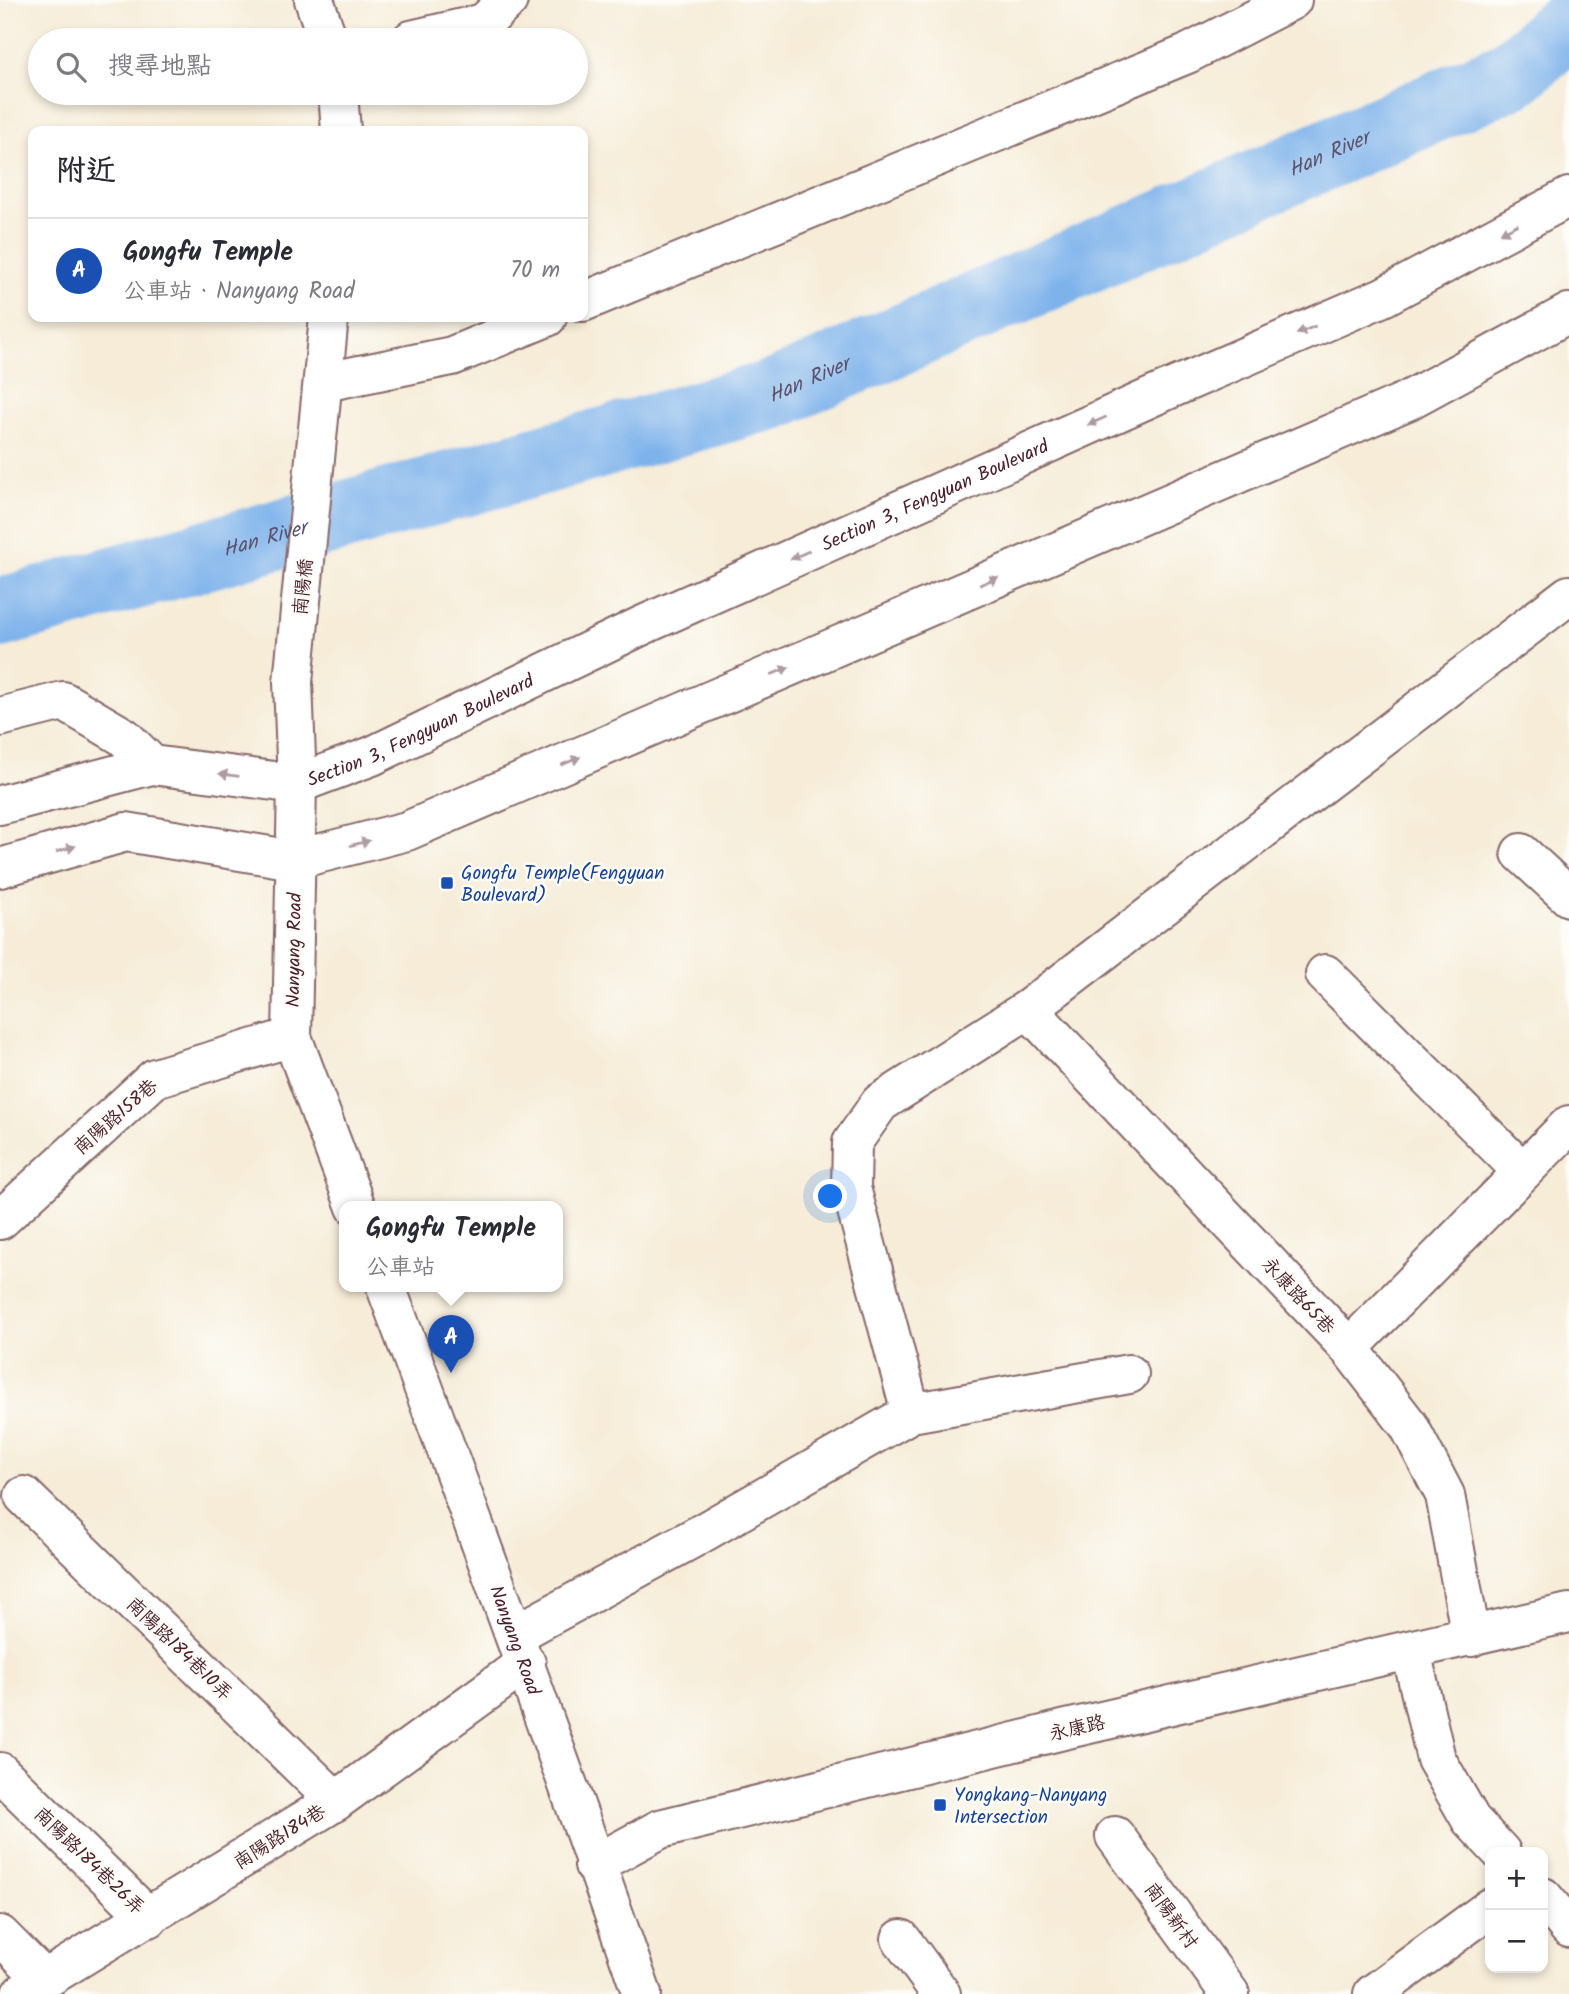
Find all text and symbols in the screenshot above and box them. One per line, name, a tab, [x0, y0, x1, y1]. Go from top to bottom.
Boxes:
search box	[28, 28, 588, 105]
text: 搜尋地點	[108, 46, 212, 88]
icon: search	[52, 48, 90, 86]
water label: Han River	[1283, 121, 1379, 187]
text: 附近	[56, 148, 116, 196]
one-way arrow	[1499, 223, 1519, 235]
text: Gongfu Temple	[123, 232, 293, 274]
text: A	[72, 253, 86, 289]
text: 70 m	[510, 253, 560, 289]
text: 公車站 · Nanyang Road	[123, 274, 355, 310]
one-way arrow	[1295, 325, 1316, 336]
water label: Han River	[763, 347, 859, 413]
one-way arrow	[1087, 415, 1107, 427]
street label: Section 3, Fengyuan Boulevard	[817, 432, 1054, 560]
water label: Han River	[219, 511, 315, 567]
one-way arrow	[790, 549, 810, 561]
street label: 南陽橋	[286, 557, 322, 617]
one-way arrow	[979, 575, 1000, 586]
one-way arrow	[770, 665, 791, 676]
street label: Section 3, Fengyuan Boulevard	[303, 667, 540, 796]
one-way arrow	[561, 755, 582, 766]
one-way arrow	[218, 770, 240, 781]
one-way arrow	[349, 837, 371, 848]
one-way arrow	[55, 844, 76, 854]
place label: Gongfu Temple(Fengyuan Boulevard)	[461, 859, 664, 911]
marker: Gongfu Temple(Fengyuan Boulevard)	[439, 875, 455, 891]
street label: Nanyang Road	[279, 892, 311, 1008]
street label: 南陽路158巷	[67, 1072, 165, 1163]
your location	[813, 1179, 847, 1213]
popup	[339, 1201, 563, 1292]
text: Gongfu Temple	[366, 1208, 536, 1250]
text: 公車站	[366, 1250, 435, 1286]
street label: 永康路65巷	[1254, 1251, 1342, 1342]
pin: A	[428, 1315, 474, 1373]
street label: Nanyang Road	[480, 1582, 548, 1700]
street label: 南陽路184巷10弄	[118, 1591, 239, 1708]
street label: 永康路	[1046, 1708, 1109, 1750]
place label: Yongkang-Nanyang Intersection	[954, 1781, 1107, 1833]
street label: 南陽路184巷	[228, 1797, 332, 1878]
marker: Yongkang-Nanyang Intersection	[932, 1797, 948, 1813]
street label: 南陽路184巷26弄	[26, 1800, 151, 1922]
map controls	[1485, 1847, 1548, 1973]
button: +	[1485, 1847, 1548, 1910]
street label: 南陽新村	[1136, 1877, 1205, 1956]
button: −	[1485, 1910, 1548, 1973]

